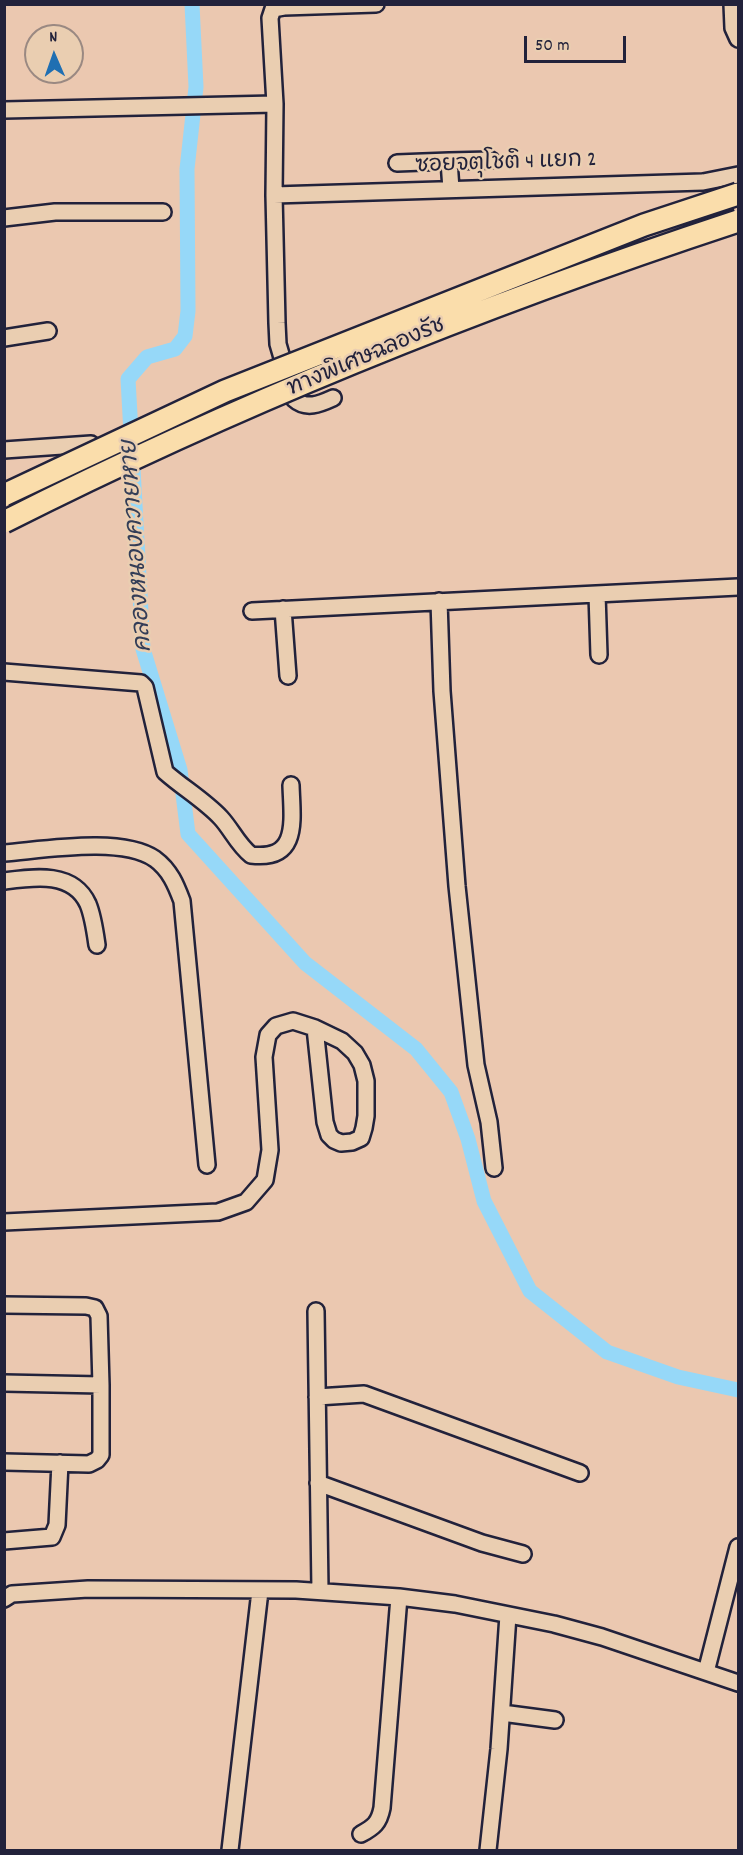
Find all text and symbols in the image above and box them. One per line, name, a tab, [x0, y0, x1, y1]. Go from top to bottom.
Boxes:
north arrow	[24, 24, 84, 84]
scale bar	[527, 24, 629, 62]
text: N	[49, 26, 58, 49]
text: 50 m	[535, 34, 570, 59]
street label: ซอยจตุโชติ 4 แยก 2	[415, 149, 597, 181]
street label: ทางพิเศษฉลองรัช	[284, 314, 450, 404]
water label: คลองหนองควายหาย	[117, 439, 161, 653]

